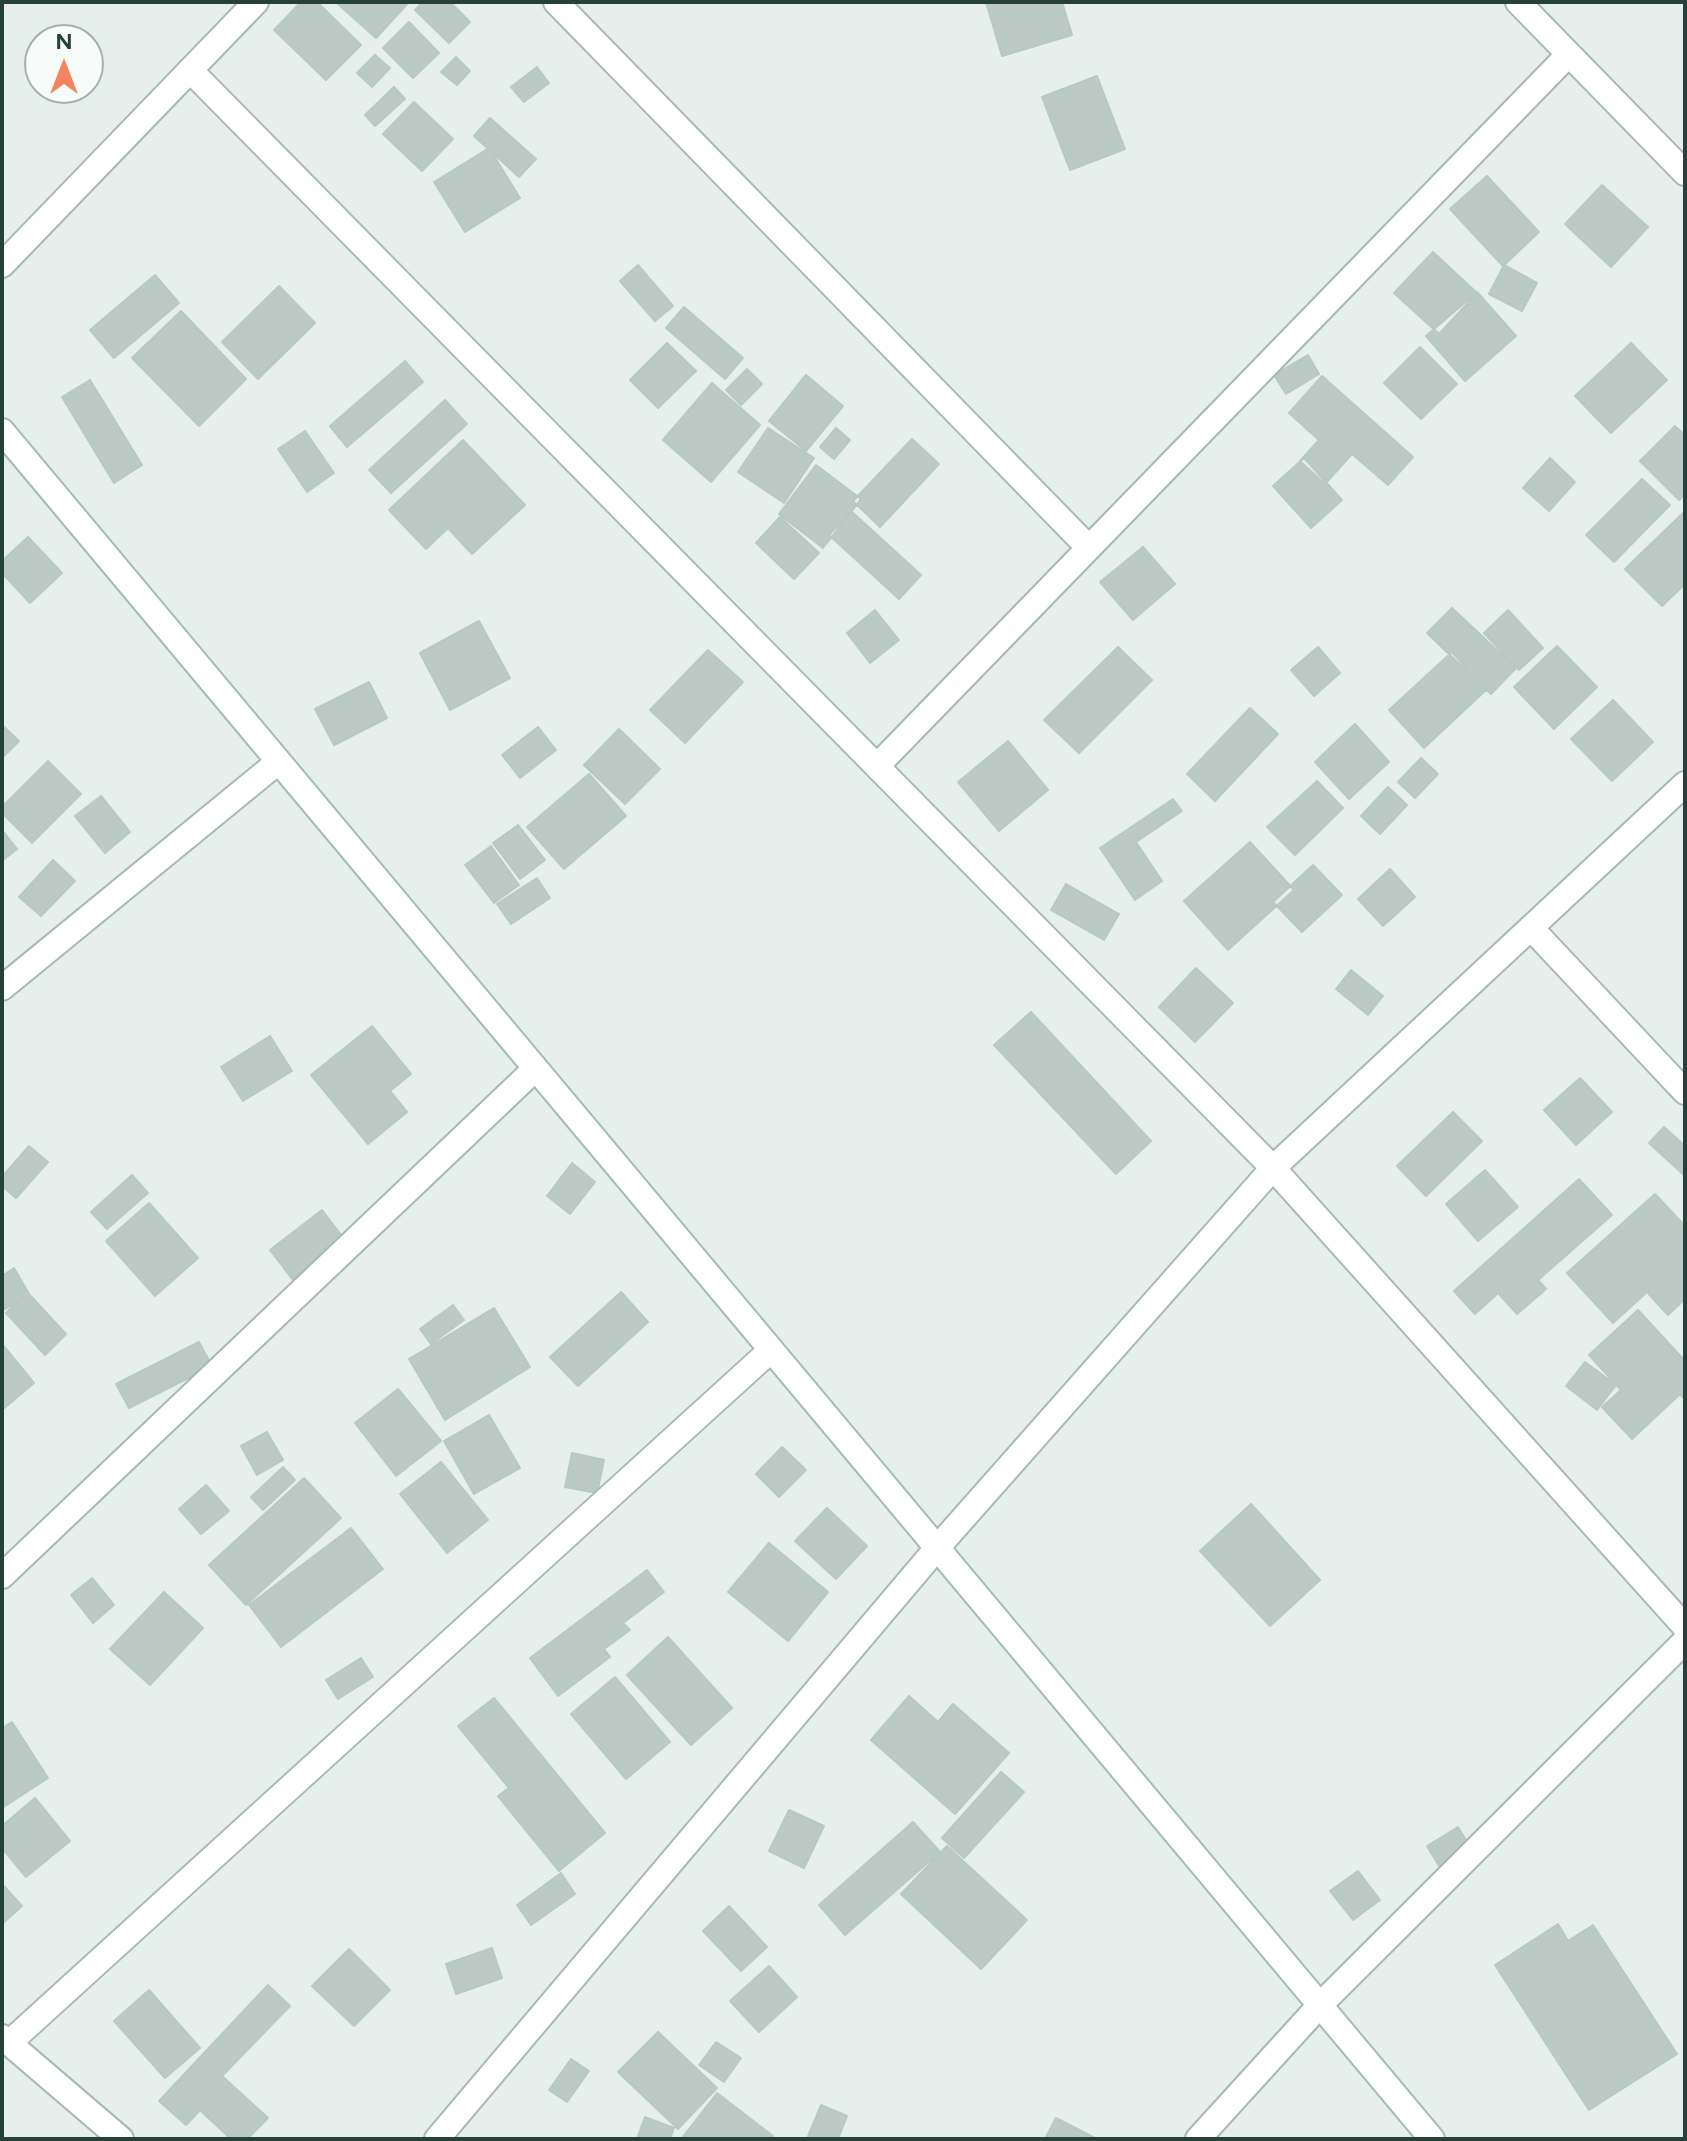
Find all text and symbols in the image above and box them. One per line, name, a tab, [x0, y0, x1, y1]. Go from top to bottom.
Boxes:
north arrow	[24, 24, 104, 104]
text: N	[55, 28, 73, 55]

